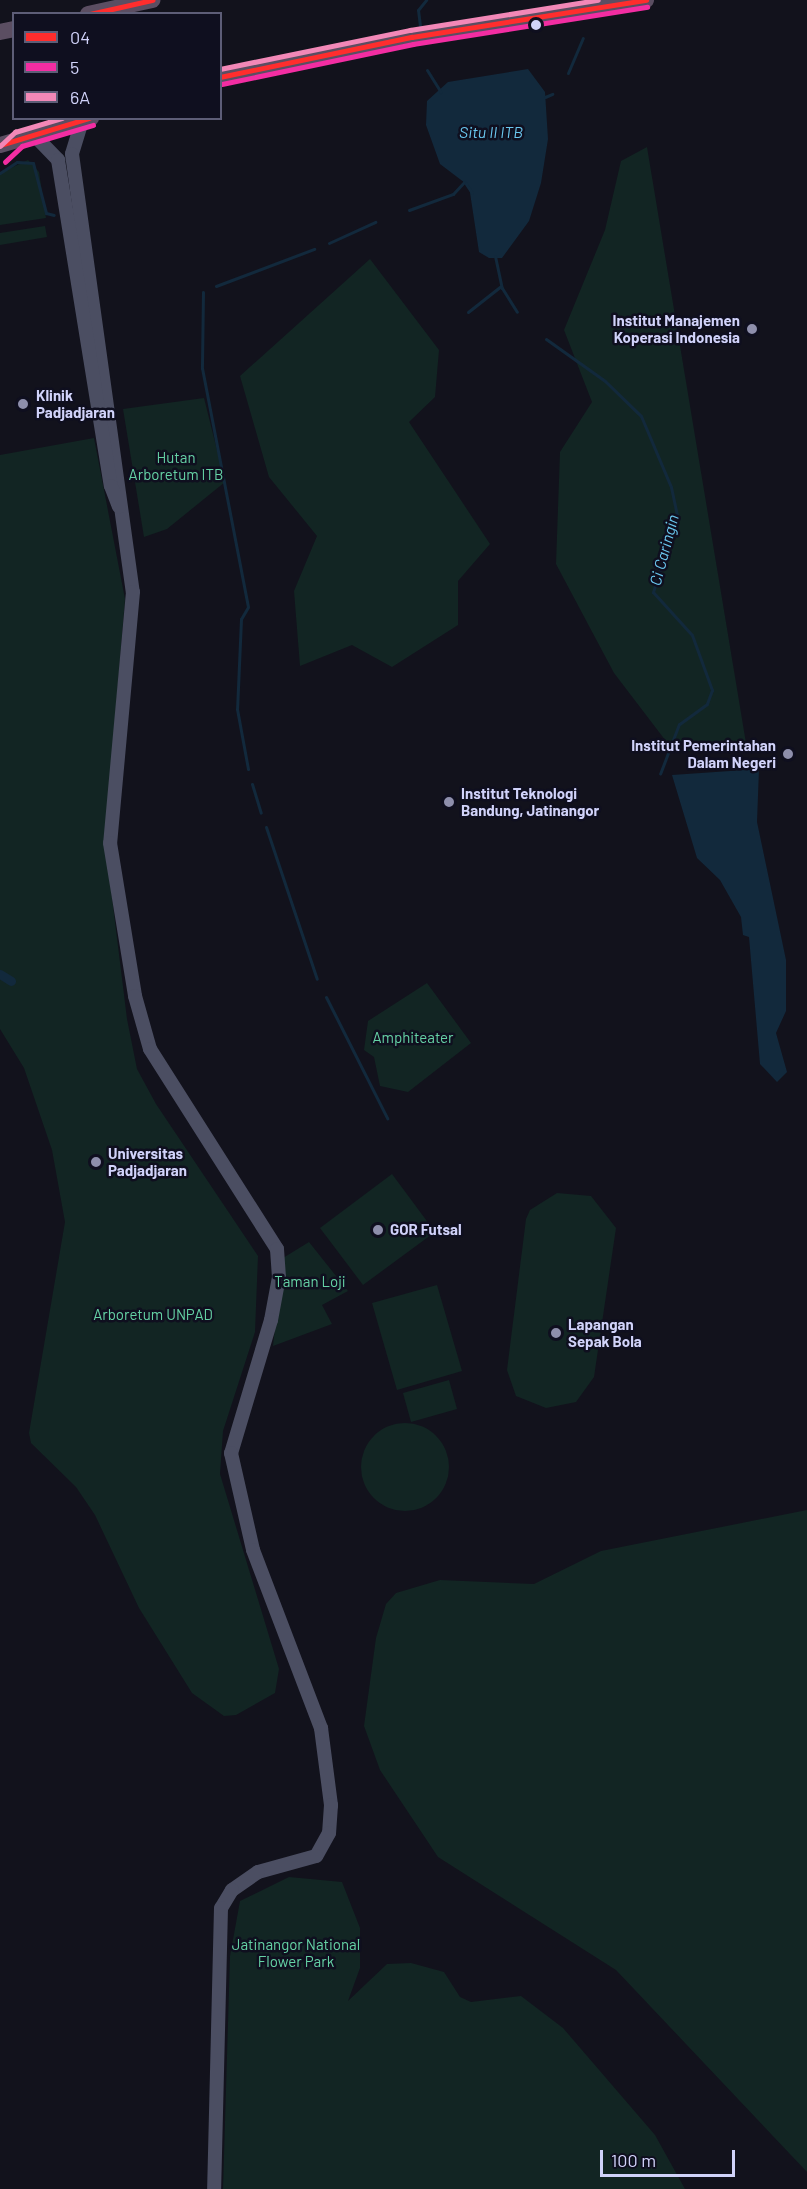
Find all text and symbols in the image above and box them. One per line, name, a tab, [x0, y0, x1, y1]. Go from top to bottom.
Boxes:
legend	[12, 12, 222, 120]
unlabelled marker	[530, 19, 542, 31]
text: 04	[70, 26, 90, 48]
text: 5	[70, 56, 79, 78]
text: 6A	[70, 86, 90, 108]
water label: Situ II ITB	[459, 122, 523, 142]
place label: Institut Manajemen Koperasi Indonesia	[613, 311, 740, 346]
marker: Institut Manajemen Koperasi Indonesia	[745, 322, 759, 336]
place label: Klinik Padjadjaran	[36, 386, 115, 421]
marker: Klinik Padjadjaran	[14, 395, 32, 413]
park label: Hutan Arboretum ITB	[129, 448, 223, 483]
water label: Ci Caringin	[645, 512, 683, 588]
place label: Institut Pemerintahan Dalam Negeri	[631, 736, 776, 771]
marker: Institut Pemerintahan Dalam Negeri	[781, 747, 795, 761]
place label: Institut Teknologi Bandung, Jatinangor	[461, 784, 599, 819]
marker: Institut Teknologi Bandung, Jatinangor	[442, 795, 456, 809]
park label: Amphiteater	[372, 1029, 454, 1047]
place label: Universitas Padjadjaran	[108, 1144, 187, 1179]
marker: Universitas Padjadjaran	[89, 1155, 103, 1169]
place label: GOR Futsal	[390, 1221, 462, 1239]
marker: GOR Futsal	[371, 1223, 385, 1237]
park label: Taman Loji	[274, 1273, 346, 1291]
park label: Arboretum UNPAD	[93, 1306, 213, 1324]
place label: Lapangan Sepak Bola	[568, 1315, 642, 1350]
marker: Lapangan Sepak Bola	[549, 1326, 563, 1340]
park label: Jatinangor National Flower Park	[232, 1935, 360, 1970]
scale bar	[603, 2138, 738, 2176]
text: 100 m	[611, 2149, 656, 2171]

